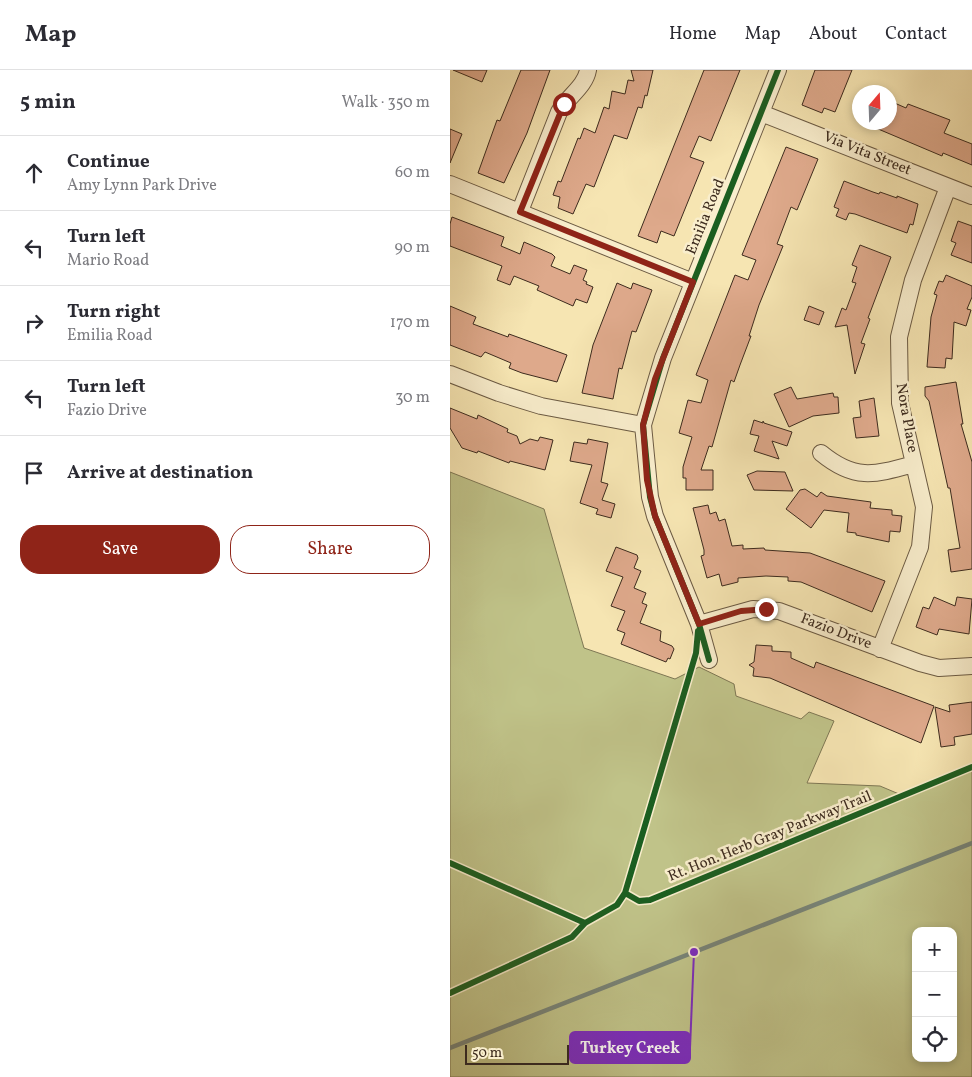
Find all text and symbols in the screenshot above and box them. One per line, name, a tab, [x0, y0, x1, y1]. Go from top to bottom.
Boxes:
text: Map	[25, 18, 76, 52]
text: Home	[669, 22, 717, 47]
text: Map	[745, 22, 781, 47]
text: About	[809, 22, 857, 47]
text: Contact	[885, 22, 947, 47]
north arrow	[852, 85, 897, 130]
text: 5 min	[20, 88, 76, 117]
text: Walk · 350 m	[342, 92, 430, 114]
route start	[553, 93, 576, 116]
street label: Via Vita Street	[820, 127, 914, 181]
text: Continue	[67, 149, 150, 175]
icon: ahead	[20, 159, 48, 187]
text: 60 m	[395, 162, 430, 184]
text: Amy Lynn Park Drive	[67, 175, 217, 197]
street label: Emilia Road	[681, 176, 731, 258]
text: Turn left	[67, 224, 146, 250]
icon: left	[20, 234, 48, 262]
text: 90 m	[394, 237, 430, 259]
text: Mario Road	[67, 250, 149, 272]
text: Turn right	[67, 299, 160, 325]
icon: right	[20, 309, 48, 337]
text: 170 m	[390, 312, 430, 334]
text: Emilia Road	[67, 325, 153, 347]
text: Turn left	[67, 374, 146, 400]
street label: Nora Place	[890, 382, 922, 454]
icon: left	[20, 384, 48, 412]
text: 30 m	[395, 387, 430, 409]
text: Fazio Drive	[67, 400, 147, 422]
icon: arrive	[20, 459, 48, 487]
text: Arrive at destination	[67, 460, 253, 486]
button: Save	[20, 525, 220, 574]
button: Share	[230, 525, 430, 574]
route end	[755, 598, 778, 621]
street label: Fazio Drive	[797, 609, 875, 655]
street label: Rt. Hon. Herb Gray Parkway Trail	[665, 786, 875, 888]
map controls	[912, 927, 957, 1062]
button: +	[912, 927, 957, 972]
button: −	[912, 972, 957, 1017]
button: locate	[912, 1017, 957, 1062]
callout: Turkey Creek	[570, 1032, 690, 1063]
text: Turkey Creek	[580, 1038, 680, 1060]
scale bar	[465, 1042, 569, 1065]
text: 50 m	[472, 1044, 502, 1063]

